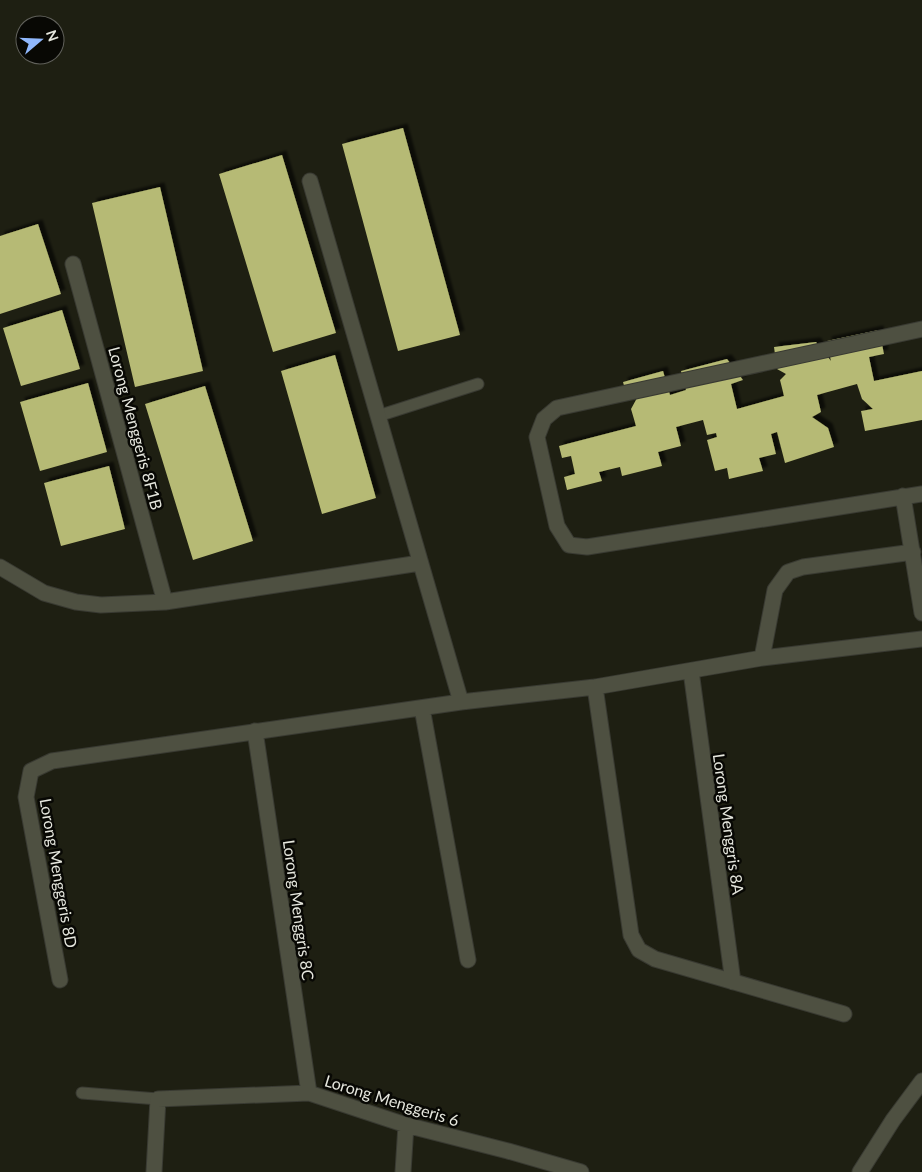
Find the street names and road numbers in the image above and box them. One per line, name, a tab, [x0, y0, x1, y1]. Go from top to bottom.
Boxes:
street label: Lorong Menggeris 8F1B	[105, 344, 167, 512]
street label: Lorong Menggris 8A	[710, 752, 748, 896]
street label: Lorong Menggeris 8D	[36, 797, 82, 949]
street label: Lorong Menggris 8C	[280, 838, 318, 982]
street label: Lorong Menggeris 6	[323, 1071, 461, 1129]

